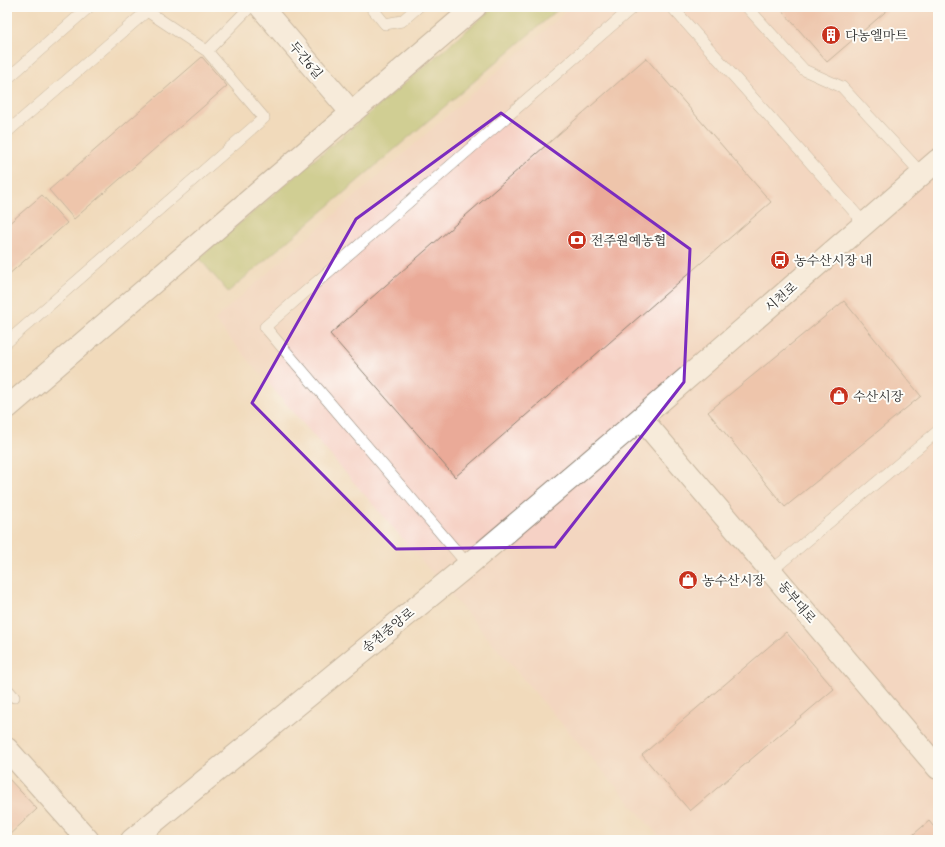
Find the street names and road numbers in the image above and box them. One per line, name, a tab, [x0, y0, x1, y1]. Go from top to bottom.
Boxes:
street label: 두간6길	[285, 37, 327, 83]
street label: 시천로	[761, 277, 802, 317]
street label: 동부대로	[774, 577, 821, 628]
street label: 송천중앙로	[358, 603, 419, 657]

